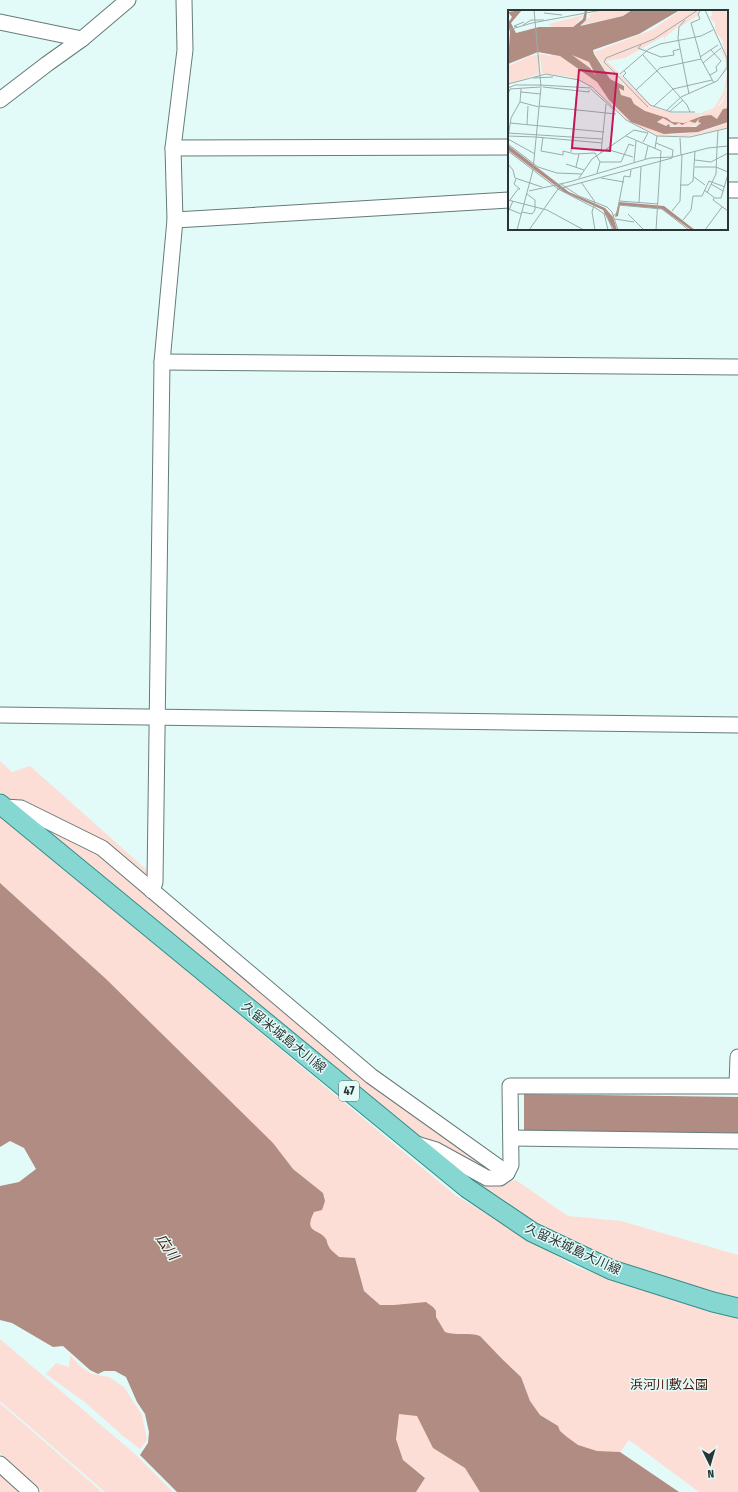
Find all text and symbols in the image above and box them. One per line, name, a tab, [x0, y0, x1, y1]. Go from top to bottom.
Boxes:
inset map	[508, 10, 728, 230]
street label: 久留米城島大川線	[239, 998, 329, 1076]
road number: 47	[339, 1081, 359, 1101]
street label: 久留米城島大川線	[523, 1220, 623, 1278]
water label: 広川	[152, 1231, 183, 1265]
park label: 浜河川敷公園	[630, 1377, 708, 1392]
north arrow	[690, 1444, 730, 1484]
text: N	[707, 1467, 715, 1480]

